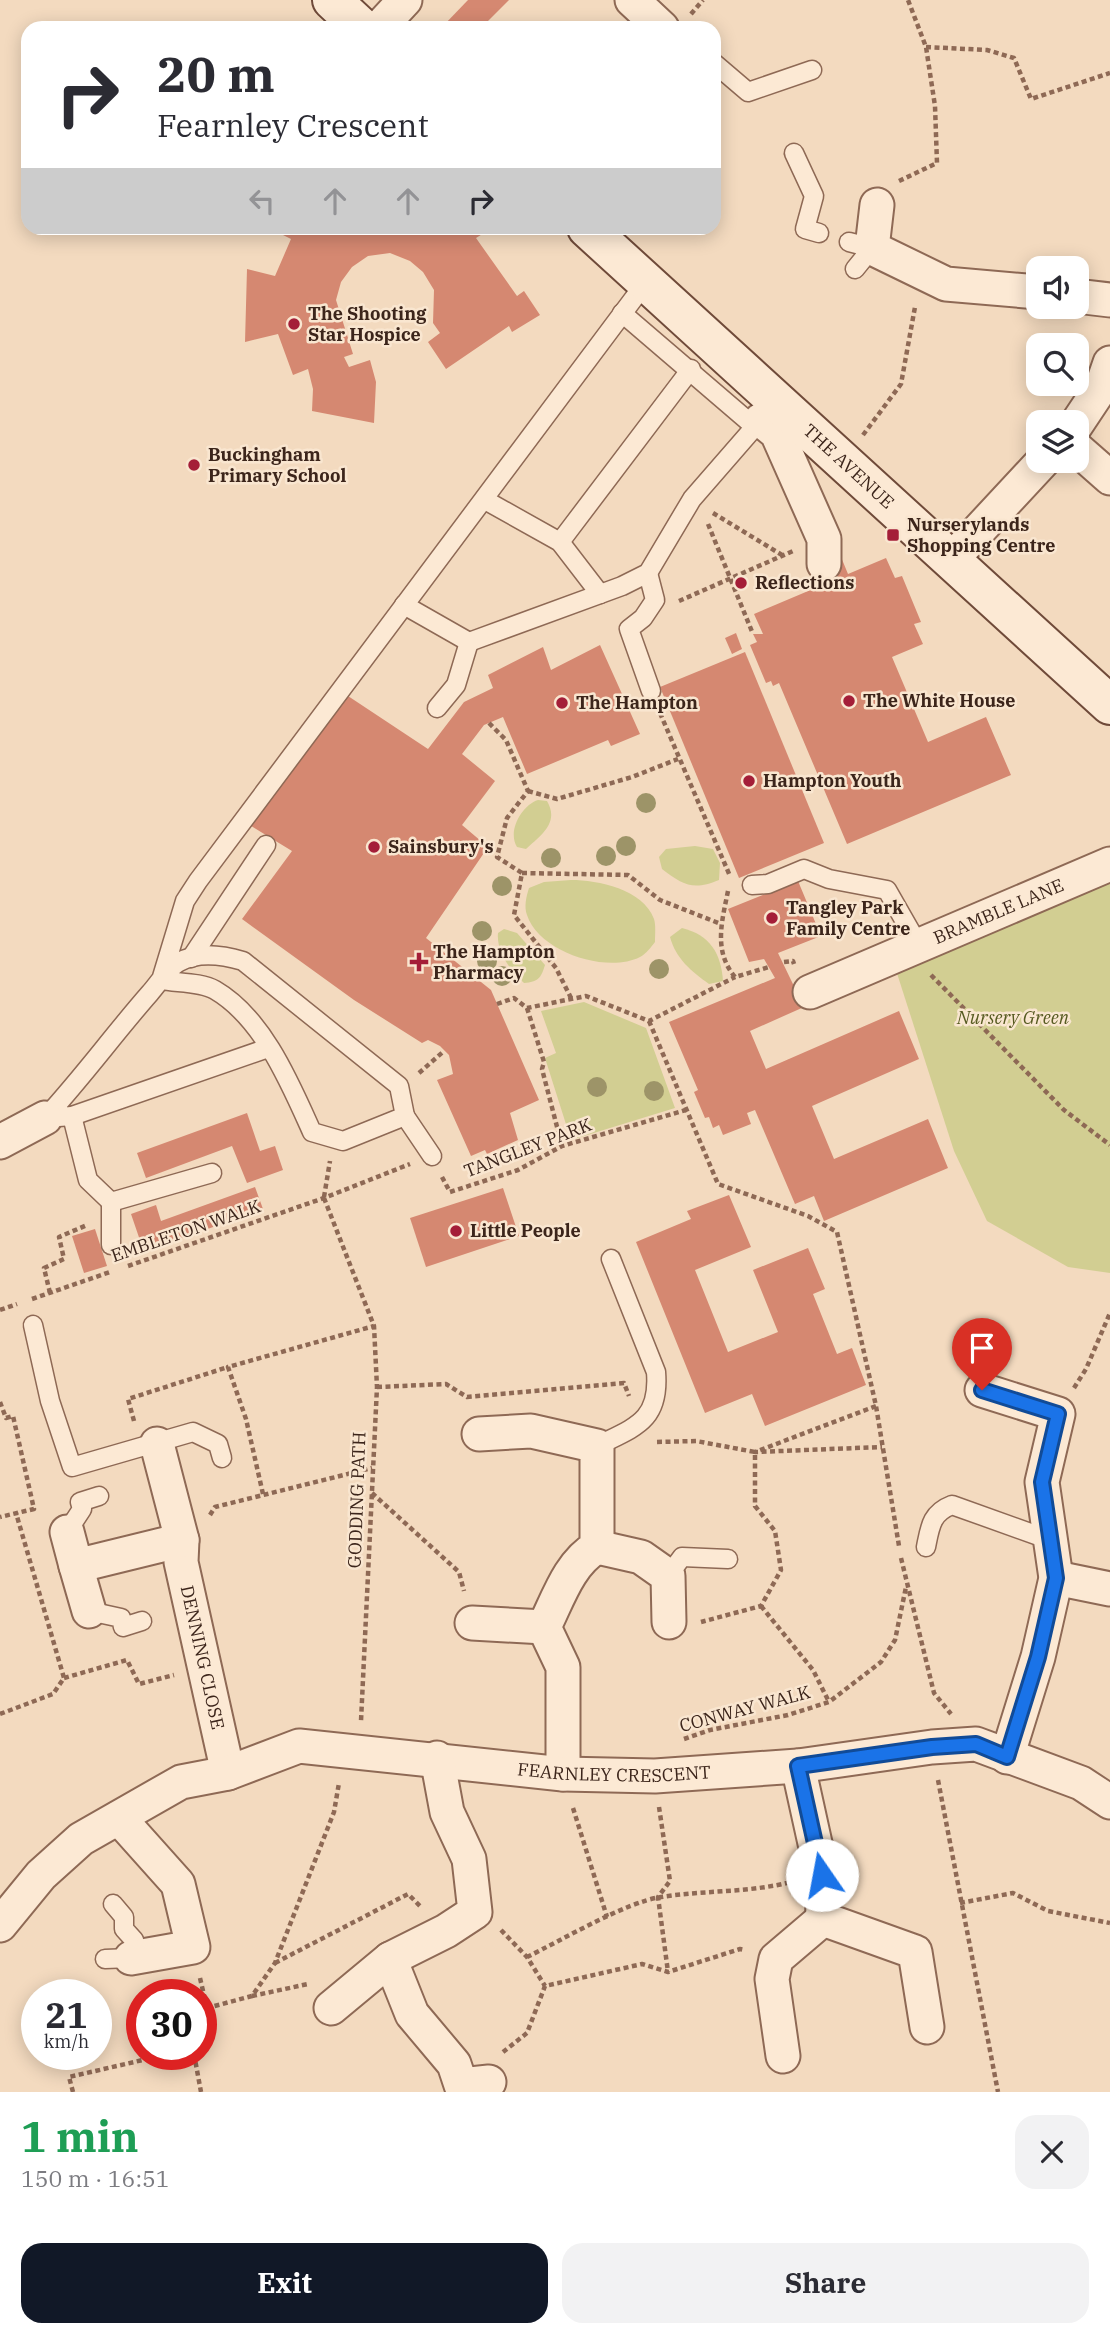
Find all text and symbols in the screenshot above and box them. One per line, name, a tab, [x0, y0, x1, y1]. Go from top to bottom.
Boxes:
text: 20 m	[157, 42, 275, 105]
icon: right	[42, 49, 133, 140]
text: Fearnley Crescent	[157, 104, 429, 146]
icon: left	[243, 182, 281, 220]
icon: ahead	[316, 182, 354, 220]
icon: ahead	[389, 182, 427, 220]
icon: right	[462, 182, 500, 220]
map controls	[1026, 256, 1089, 473]
button: sound	[1026, 256, 1089, 319]
place label: The Shooting Star Hospice	[308, 302, 427, 346]
marker: The Shooting Star Hospice	[286, 316, 302, 332]
button: search	[1026, 333, 1089, 396]
button: layers	[1026, 410, 1089, 473]
street label: THE AVENUE	[799, 419, 899, 514]
place label: Buckingham Primary School	[208, 443, 346, 487]
marker: Buckingham Primary School	[186, 457, 202, 473]
place label: Nurserylands Shopping Centre	[907, 513, 1056, 557]
marker: Nurserylands Shopping Centre	[885, 527, 901, 543]
place label: Reflections	[755, 571, 854, 594]
marker: Reflections	[733, 575, 749, 591]
place label: The White House	[863, 689, 1015, 712]
place label: The Hampton	[576, 691, 698, 714]
marker: The White House	[841, 693, 857, 709]
marker: The Hampton	[554, 695, 570, 711]
place label: Hampton Youth	[763, 769, 902, 792]
marker: Hampton Youth	[741, 773, 757, 789]
place label: Sainsbury's	[388, 835, 494, 858]
marker: Sainsbury's	[366, 839, 382, 855]
street label: BRAMBLE LANE	[930, 873, 1067, 949]
place label: Tangley Park Family Centre	[786, 896, 911, 940]
marker: Tangley Park Family Centre	[764, 910, 780, 926]
place label: The Hampton Pharmacy	[433, 940, 555, 984]
marker: The Hampton Pharmacy	[411, 954, 427, 970]
park label: Nursery Green	[956, 1006, 1070, 1029]
street label: TANGLEY PARK	[461, 1112, 595, 1182]
street label: EMBLETON WALK	[108, 1194, 264, 1267]
place label: Little People	[470, 1219, 581, 1242]
marker: Little People	[448, 1223, 464, 1239]
pin	[952, 1318, 1012, 1390]
icon: arrive	[963, 1329, 1001, 1367]
street label: GODDING PATH	[343, 1431, 370, 1569]
street label: DENNING CLOSE	[176, 1583, 230, 1732]
street label: CONWAY WALK	[677, 1680, 813, 1737]
street label: FEARNLEY CRESCENT	[516, 1757, 712, 1787]
position arrow	[785, 1838, 859, 1912]
speed limit sign: 30	[126, 1979, 217, 2070]
text: 21	[45, 1992, 88, 2038]
text: km/h	[44, 2030, 89, 2053]
text: 1 min	[21, 2109, 139, 2164]
button: close	[1015, 2115, 1089, 2189]
text: 150 m · 16:51	[21, 2163, 170, 2193]
button: Exit	[21, 2243, 548, 2323]
button: Share	[562, 2243, 1089, 2323]

